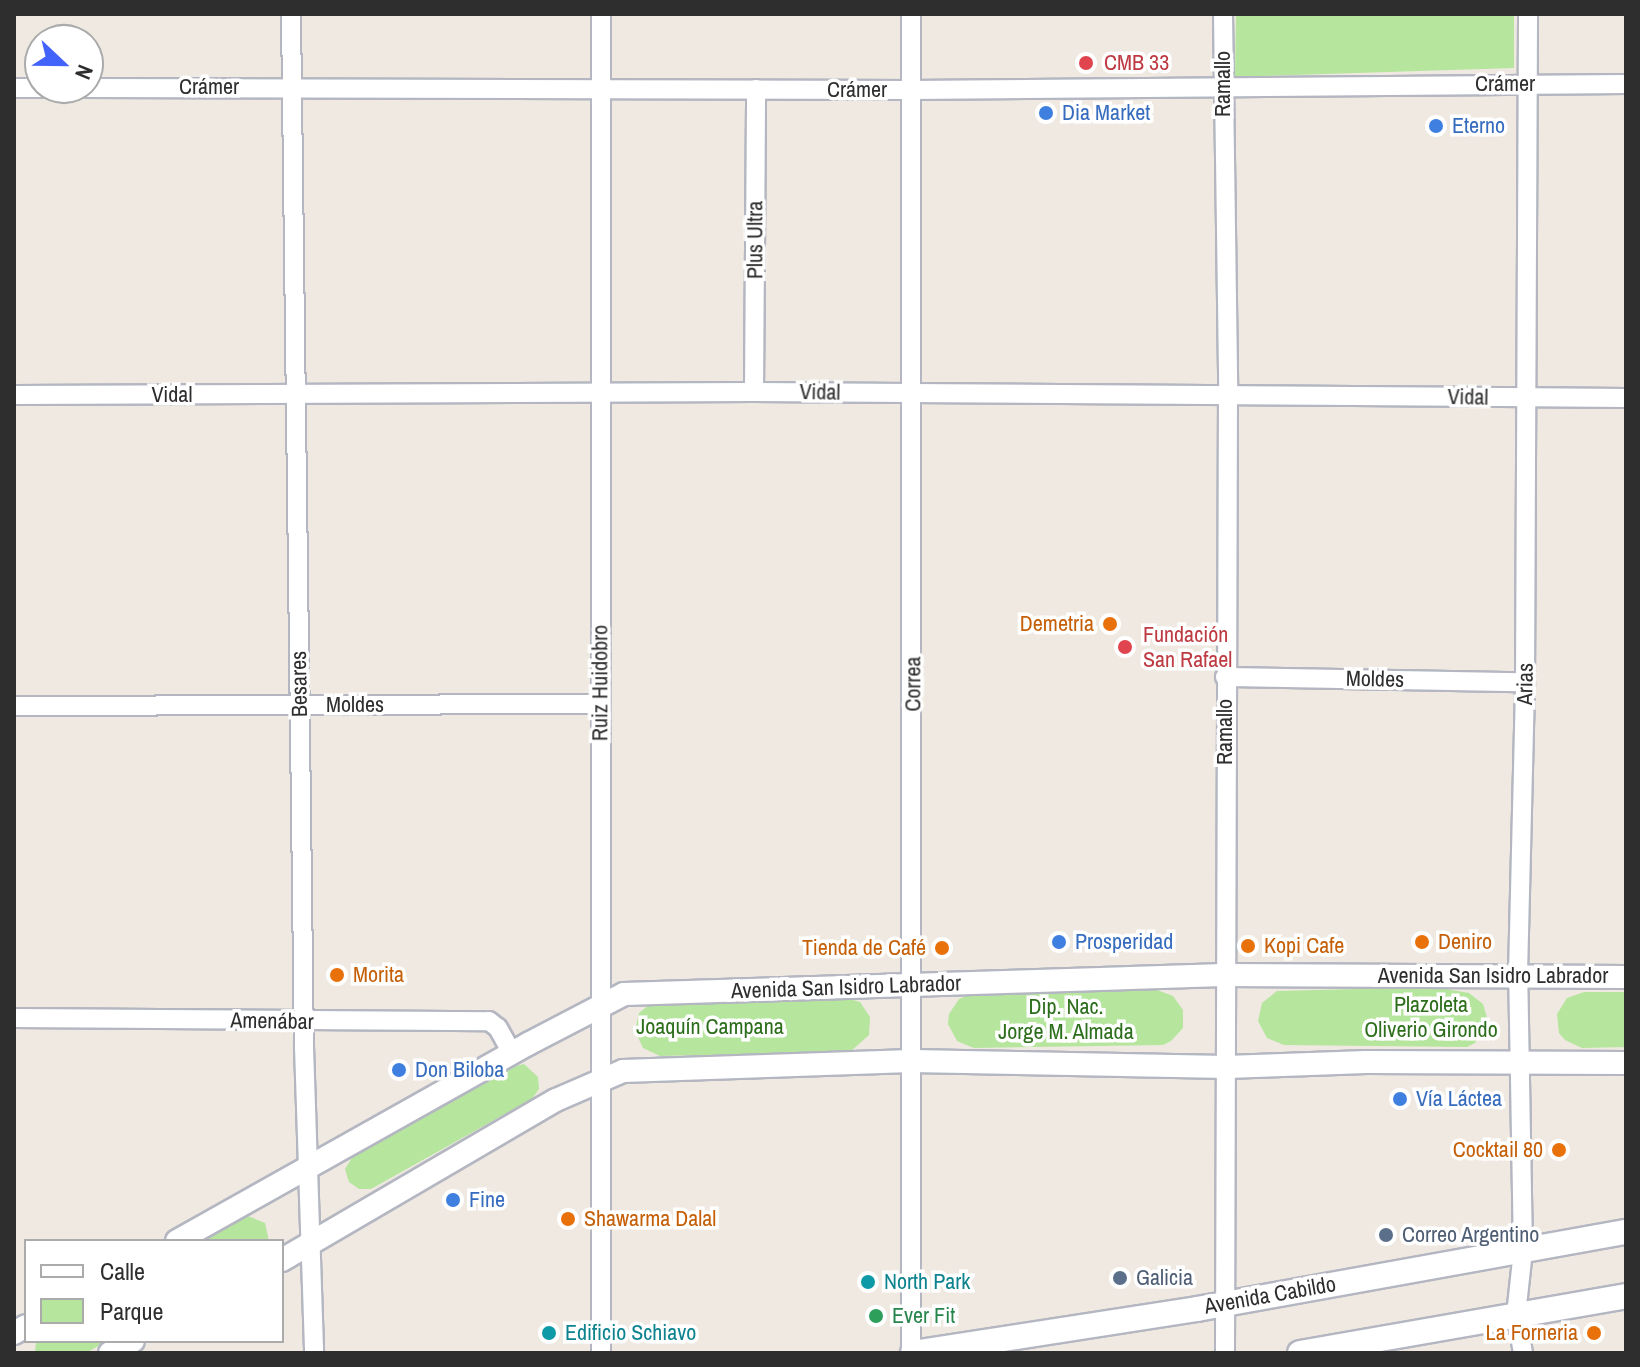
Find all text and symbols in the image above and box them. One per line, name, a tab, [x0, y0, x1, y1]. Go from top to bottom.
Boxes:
north arrow	[24, 24, 104, 104]
place label: CMB 33	[1104, 50, 1169, 76]
street label: Ramallo	[1210, 51, 1236, 117]
marker: CMB 33	[1075, 52, 1097, 74]
text: N	[68, 61, 101, 84]
street label: Crámer	[1475, 71, 1535, 97]
street label: Crámer	[179, 74, 239, 100]
street label: Crámer	[827, 77, 887, 103]
place label: Dia Market	[1062, 100, 1150, 126]
marker: Dia Market	[1037, 104, 1055, 122]
place label: Eterno	[1452, 113, 1505, 139]
marker: Eterno	[1427, 117, 1445, 135]
street label: Plus Ultra	[742, 201, 768, 279]
street label: Vidal	[799, 378, 841, 406]
street label: Vidal	[152, 382, 192, 408]
street label: Vidal	[1447, 383, 1489, 411]
place label: Demetria	[1020, 611, 1094, 637]
marker: Demetria	[1101, 615, 1119, 633]
place label: Fundación San Rafael	[1143, 621, 1232, 672]
street label: Ruiz Huidobro	[587, 625, 613, 741]
marker: Fundación San Rafael	[1114, 636, 1136, 658]
street label: Besares	[285, 651, 313, 717]
street label: Correa	[900, 656, 926, 712]
street label: Arias	[1511, 663, 1539, 705]
street label: Moldes	[1346, 665, 1404, 693]
street label: Moldes	[326, 692, 384, 718]
street label: Ramallo	[1212, 699, 1238, 765]
place label: Prosperidad	[1075, 929, 1173, 955]
place label: Deniro	[1438, 929, 1492, 955]
marker: Prosperidad	[1050, 933, 1068, 951]
place label: Kopi Cafe	[1264, 933, 1344, 959]
marker: Deniro	[1413, 933, 1431, 951]
place label: Tienda de Café	[802, 935, 926, 961]
marker: Kopi Cafe	[1239, 937, 1257, 955]
marker: Tienda de Café	[933, 939, 951, 957]
place label: Morita	[353, 962, 404, 988]
street label: Avenida San Isidro Labrador	[1378, 963, 1608, 989]
marker: Morita	[328, 966, 346, 984]
street label: Avenida San Isidro Labrador	[730, 970, 962, 1004]
park label: Plazoleta Oliverio Girondo	[1364, 991, 1498, 1042]
park label: Dip. Nac. Jorge M. Almada	[998, 993, 1134, 1044]
street label: Amenábar	[230, 1007, 314, 1035]
park label: Joaquín Campana	[636, 1014, 784, 1040]
place label: Don Biloba	[415, 1057, 504, 1083]
marker: Don Biloba	[390, 1061, 408, 1079]
place label: Vía Láctea	[1416, 1086, 1502, 1112]
marker: Vía Láctea	[1391, 1090, 1409, 1108]
place label: Cocktail 80	[1453, 1137, 1543, 1163]
marker: Cocktail 80	[1550, 1141, 1568, 1159]
place label: Fine	[469, 1187, 505, 1213]
marker: Fine	[444, 1191, 462, 1209]
place label: Shawarma Dalal	[584, 1206, 716, 1232]
marker: Shawarma Dalal	[559, 1210, 577, 1228]
place label: Correo Argentino	[1402, 1222, 1540, 1248]
marker: Correo Argentino	[1377, 1226, 1395, 1244]
legend	[24, 1239, 284, 1343]
text: Calle	[100, 1255, 145, 1287]
place label: Galicia	[1136, 1265, 1193, 1291]
place label: North Park	[884, 1269, 970, 1295]
marker: Galicia	[1111, 1269, 1129, 1287]
street label: Avenida Cabildo	[1202, 1270, 1338, 1320]
marker: North Park	[859, 1273, 877, 1291]
text: Parque	[100, 1295, 163, 1327]
place label: Ever Fit	[892, 1303, 955, 1329]
marker: Ever Fit	[867, 1307, 885, 1325]
place label: Edificio Schiavo	[565, 1320, 696, 1346]
place label: La Forneria	[1486, 1320, 1578, 1346]
marker: Edificio Schiavo	[540, 1324, 558, 1342]
marker: La Forneria	[1585, 1324, 1603, 1342]

